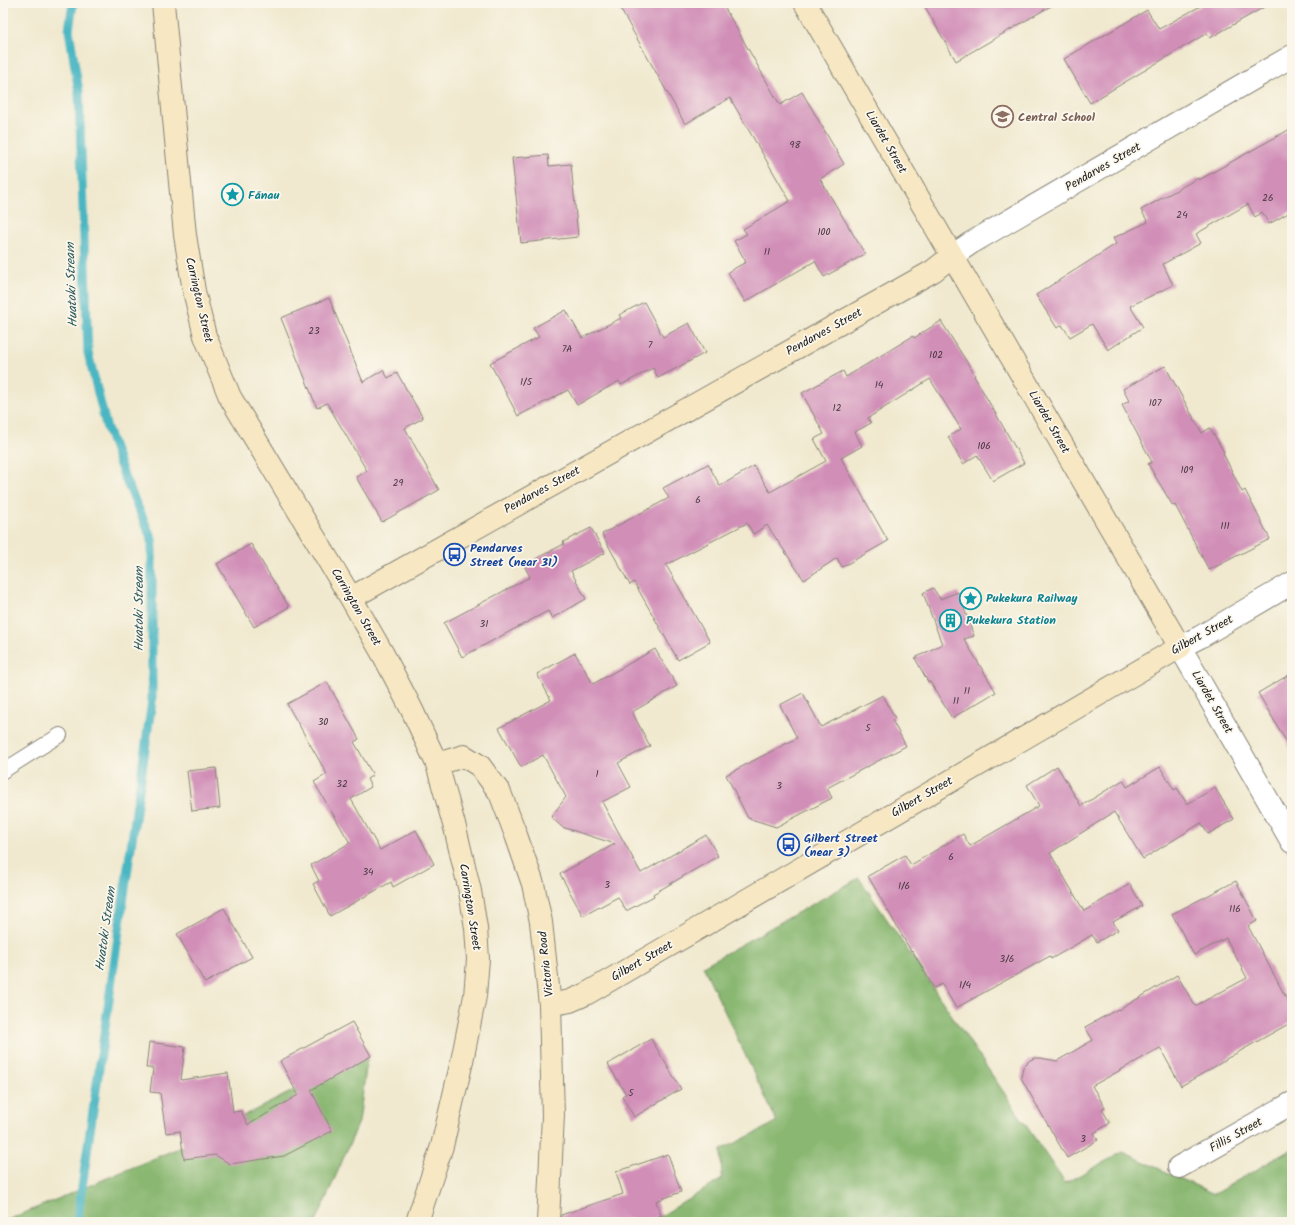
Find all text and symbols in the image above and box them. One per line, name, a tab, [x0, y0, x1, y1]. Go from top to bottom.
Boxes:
school or university icon: Central School	[989, 104, 1015, 130]
street label: Liardet Street	[860, 107, 912, 177]
place label: Central School	[1018, 108, 1096, 127]
house number: 98	[790, 137, 801, 153]
street label: Pendarves Street	[1062, 137, 1145, 196]
place icon: Fānau	[220, 182, 246, 208]
place label: Fānau	[248, 186, 279, 205]
house number: 26	[1262, 190, 1274, 206]
house number: 24	[1176, 207, 1188, 223]
house number: 100	[817, 224, 831, 240]
water label: Huatoki Stream	[60, 241, 84, 328]
house number: 11	[764, 244, 770, 260]
street label: Carrington Street	[180, 255, 218, 345]
street label: Pendarves Street	[782, 303, 866, 361]
house number: 23	[308, 323, 320, 339]
house number: 7	[648, 337, 653, 353]
house number: 7A	[562, 341, 572, 357]
house number: 102	[929, 347, 943, 363]
house number: 1/5	[520, 374, 533, 390]
house number: 14	[875, 377, 884, 393]
street label: Liardet Street	[1023, 387, 1075, 457]
house number: 107	[1149, 395, 1162, 411]
house number: 12	[833, 400, 842, 416]
house number: 106	[977, 438, 991, 454]
street label: Pendarves Street	[500, 461, 584, 519]
house number: 109	[1180, 462, 1194, 478]
house number: 29	[393, 475, 403, 491]
house number: 6	[695, 492, 701, 508]
house number: 111	[1220, 518, 1230, 534]
place label: Pendarves Street (near 31)	[470, 539, 558, 572]
bus stop icon: Pendarves Street (near 31)	[442, 542, 468, 568]
street label: Carrington Street	[326, 564, 386, 650]
water label: Huatoki Stream	[129, 565, 150, 651]
place icon: Pukekura Railway	[958, 585, 984, 611]
place label: Pukekura Railway	[986, 589, 1078, 608]
building icon: Pukekura Station	[937, 607, 963, 633]
street label: Gilbert Street	[1167, 610, 1237, 660]
place label: Pukekura Station	[966, 611, 1056, 630]
house number: 31	[480, 616, 488, 632]
street label: Liardet Street	[1186, 667, 1238, 737]
house number: 11	[964, 683, 970, 699]
house number: 11	[953, 693, 959, 709]
house number: 30	[318, 714, 328, 730]
house number: 5	[865, 720, 871, 736]
house number: 1	[595, 766, 599, 782]
street label: Gilbert Street	[888, 771, 957, 822]
house number: 32	[336, 776, 348, 792]
house number: 3	[776, 778, 782, 794]
place label: Gilbert Street (near 3)	[804, 829, 879, 862]
bus stop icon: Gilbert Street (near 3)	[775, 832, 801, 858]
house number: 6	[948, 849, 954, 865]
street label: Carrington Street	[454, 862, 486, 952]
house number: 34	[362, 864, 374, 880]
house number: 3	[604, 877, 610, 893]
house number: 1/6	[898, 878, 910, 894]
water label: Huatoki Stream	[90, 884, 123, 973]
house number: 116	[1229, 901, 1241, 917]
street label: Victoria Road	[533, 929, 559, 998]
street label: Gilbert Street	[608, 935, 677, 986]
house number: 3/6	[1000, 951, 1014, 967]
house number: 1/4	[959, 977, 972, 993]
house number: 5	[628, 1085, 634, 1101]
street label: Fillis Street	[1206, 1112, 1266, 1157]
house number: 3	[1080, 1131, 1086, 1147]

